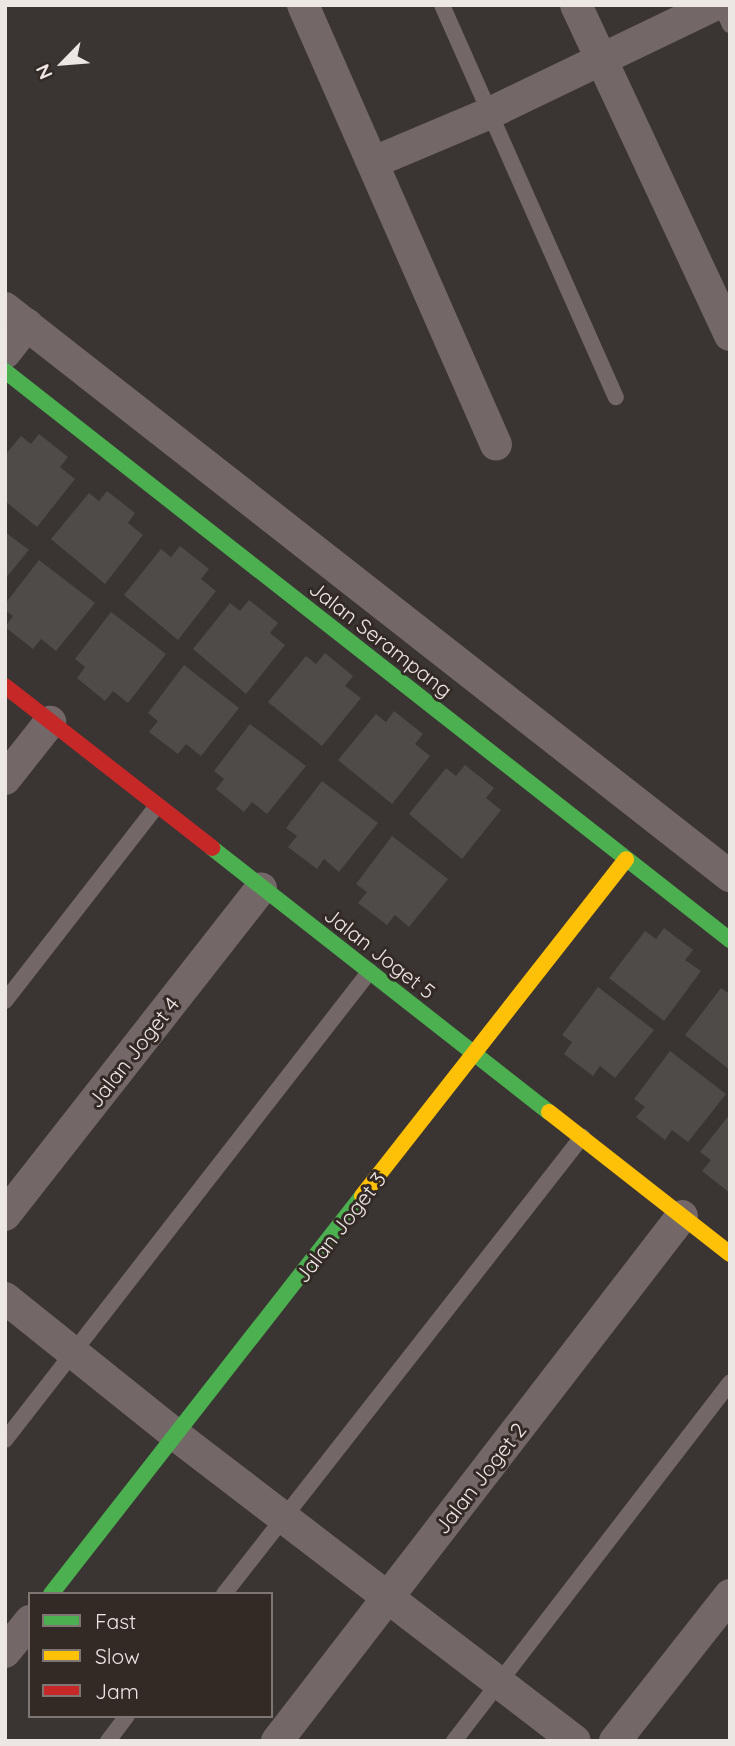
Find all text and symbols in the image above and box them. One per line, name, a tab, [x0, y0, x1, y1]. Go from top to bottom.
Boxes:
north arrow	[28, 28, 98, 98]
text: N	[30, 60, 58, 83]
street label: Jalan Serampang	[305, 575, 457, 703]
street label: Jalan Joget 5	[320, 902, 440, 1004]
street label: Jalan Joget 4	[82, 992, 184, 1112]
street label: Jalan Joget 3	[289, 1167, 391, 1287]
street label: Jalan Joget 2	[429, 1417, 531, 1539]
legend	[28, 1592, 273, 1718]
text: Fast	[95, 1608, 136, 1634]
text: Slow	[95, 1643, 140, 1669]
text: Jam	[95, 1678, 139, 1704]

